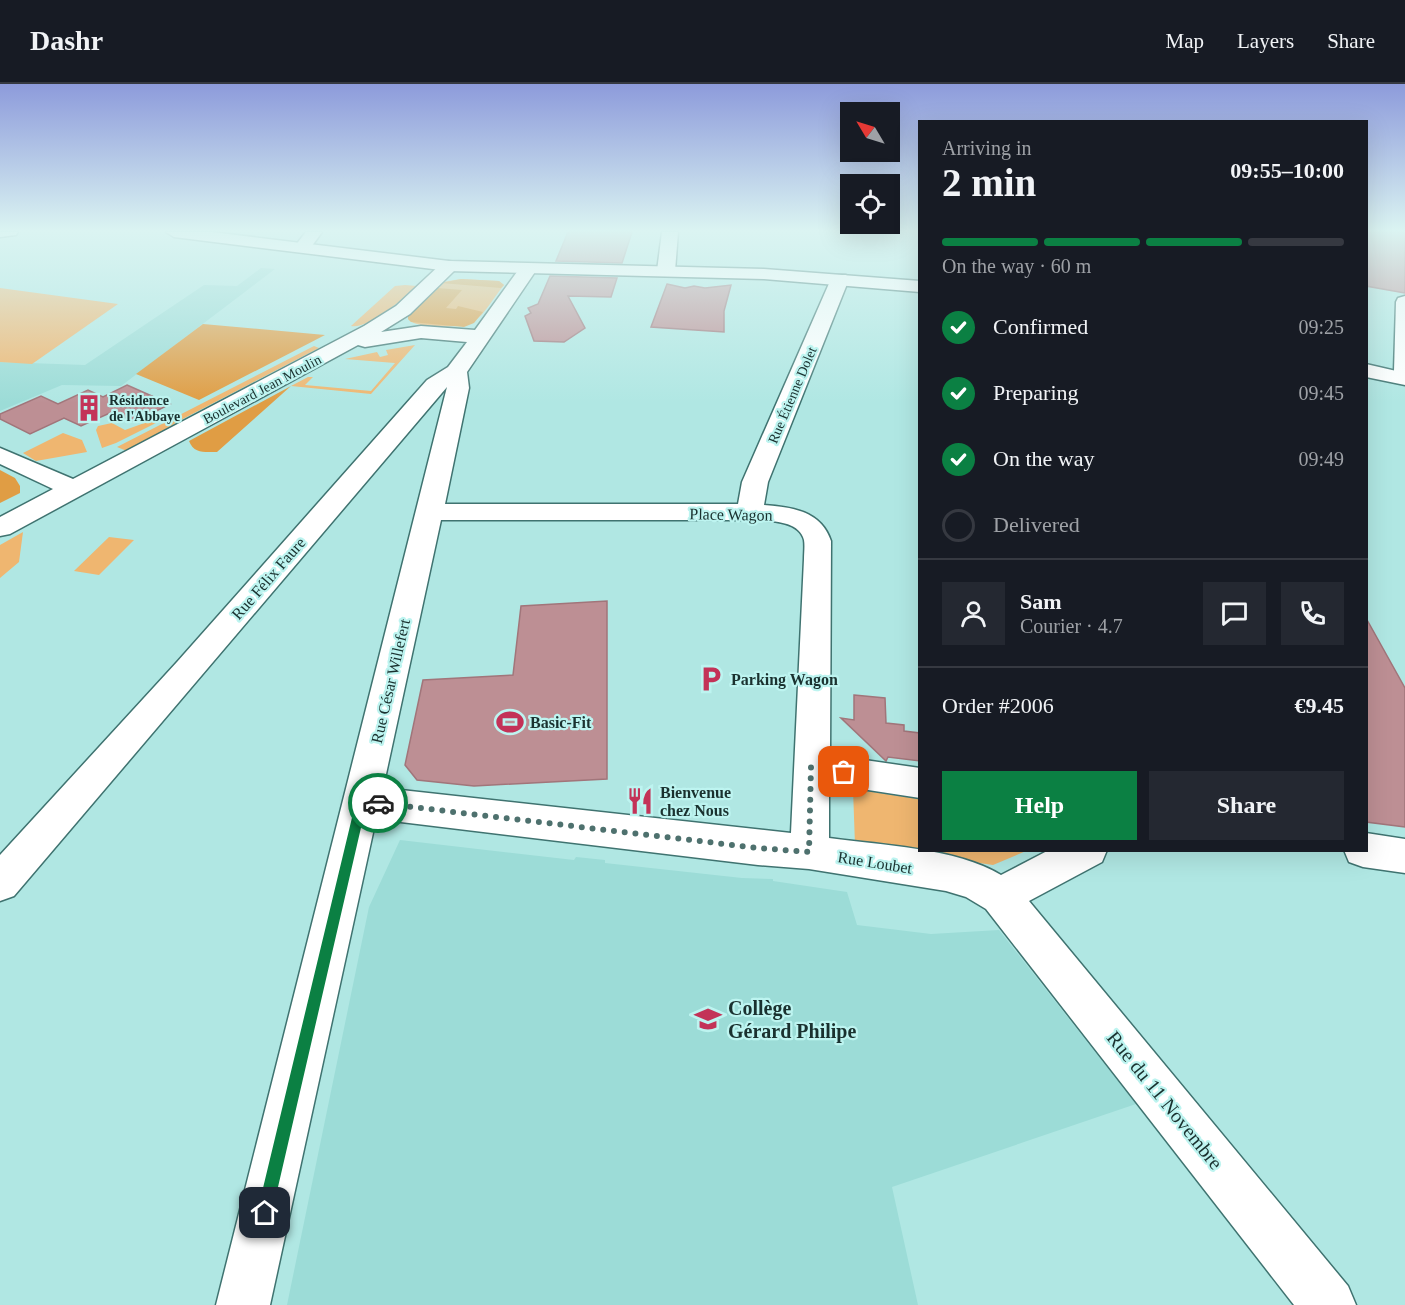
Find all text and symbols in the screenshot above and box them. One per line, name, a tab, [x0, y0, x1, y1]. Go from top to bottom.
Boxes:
text: Dashr	[30, 25, 103, 56]
text: Map	[1166, 29, 1204, 53]
text: Layers	[1237, 29, 1294, 53]
text: Share	[1327, 29, 1375, 53]
north arrow	[840, 102, 900, 162]
map controls	[840, 102, 900, 234]
text: Arriving in	[942, 137, 1031, 159]
text: 09:55–10:00	[1230, 158, 1344, 183]
text: 2 min	[942, 161, 1036, 204]
button: locate	[840, 174, 900, 234]
text: On the way · 60 m	[942, 255, 1091, 277]
icon: check	[942, 311, 975, 344]
text: Confirmed	[993, 314, 1088, 339]
text: 09:25	[1298, 316, 1344, 338]
street label: Rue Étienne Dolet	[764, 344, 820, 446]
street label: Boulevard Jean Moulin	[201, 352, 324, 427]
icon: check	[942, 377, 975, 410]
text: Preparing	[993, 380, 1079, 405]
text: 09:45	[1298, 382, 1344, 404]
building icon: Résidence de l'Abbaye	[74, 393, 104, 423]
place label: Résidence de l'Abbaye	[109, 393, 180, 424]
icon: check	[942, 443, 975, 476]
text: On the way	[993, 446, 1094, 471]
text: 09:49	[1298, 448, 1344, 470]
street label: Place Wagon	[689, 505, 773, 525]
text: Delivered	[993, 512, 1080, 537]
street label: Rue Félix Faure	[228, 534, 309, 623]
button: person	[942, 582, 1005, 645]
button: chat	[1203, 582, 1266, 645]
button: phone	[1281, 582, 1344, 645]
text: Sam	[1020, 589, 1062, 614]
text: Courier · 4.7	[1020, 615, 1123, 637]
street label: Rue César Willefert	[368, 617, 413, 745]
parking icon: Parking Wagon	[696, 664, 726, 694]
place label: Parking Wagon	[731, 671, 838, 689]
text: Order #2006	[942, 693, 1054, 718]
text: €9.45	[1295, 693, 1344, 718]
sports icon: Basic-Fit	[495, 707, 525, 737]
place label: Basic-Fit	[530, 714, 592, 731]
pin	[818, 746, 869, 797]
icon: bag	[827, 755, 860, 788]
button: Help	[942, 771, 1137, 840]
button: Share	[1149, 771, 1344, 840]
courier	[348, 773, 408, 833]
place label: Bienvenue chez Nous	[660, 784, 731, 819]
restaurant icon: Bienvenue chez Nous	[625, 786, 655, 816]
icon: car	[362, 787, 395, 820]
street label: Rue Loubet	[837, 848, 914, 877]
place label: Collège Gérard Philipe	[728, 997, 856, 1043]
school or university icon: Collège Gérard Philipe	[693, 1004, 723, 1034]
street label: Rue du 11 Novembre	[1103, 1027, 1227, 1173]
pin	[239, 1187, 290, 1238]
icon: home	[248, 1196, 281, 1229]

